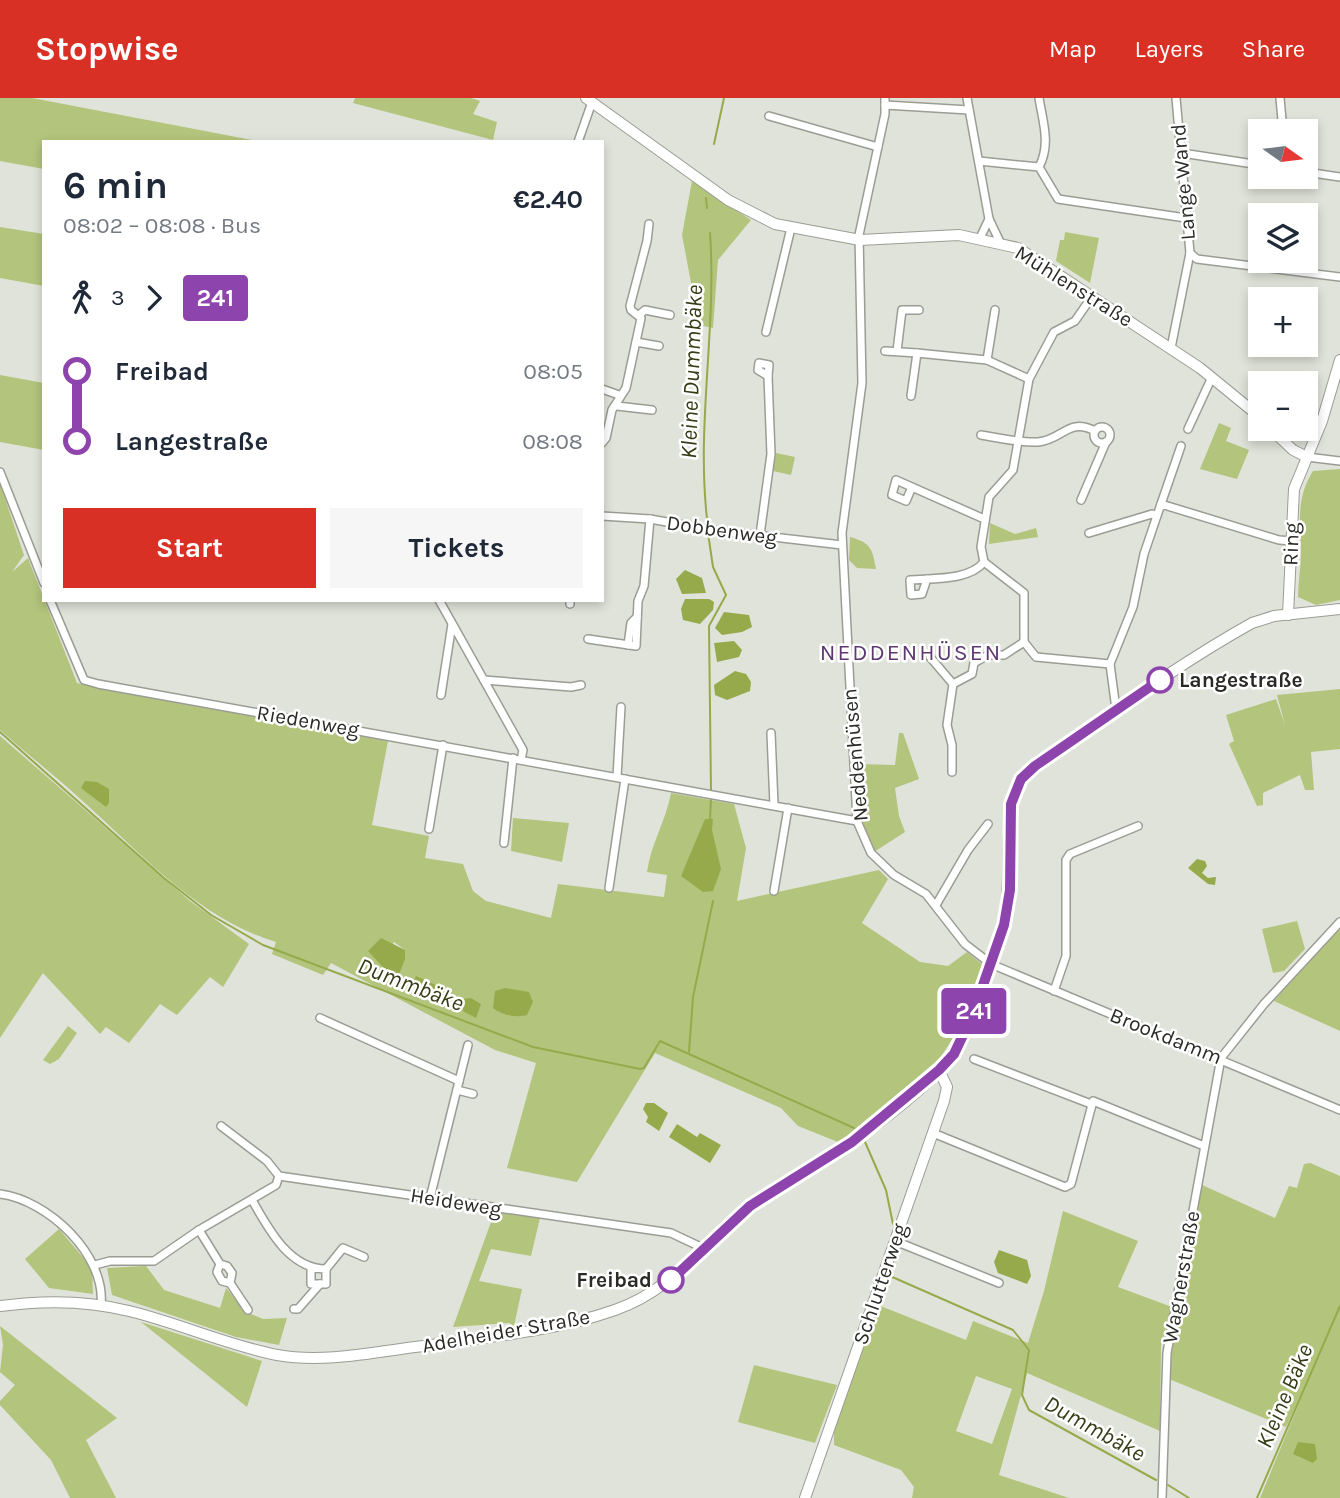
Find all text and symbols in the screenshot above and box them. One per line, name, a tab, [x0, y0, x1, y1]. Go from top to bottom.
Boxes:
text: Stopwise	[35, 30, 179, 68]
text: Map	[1049, 35, 1097, 63]
text: Layers	[1135, 35, 1204, 63]
text: Share	[1242, 35, 1305, 63]
north arrow	[1248, 119, 1318, 189]
map controls	[1248, 119, 1318, 441]
street label: Lange Wand	[1166, 123, 1200, 241]
text: 6 min	[63, 163, 168, 208]
text: €2.40	[513, 184, 583, 215]
button: layers	[1248, 203, 1318, 273]
text: 08:02 – 08:08 · Bus	[63, 212, 261, 239]
street label: Mühlenstraße	[1011, 240, 1137, 332]
icon: walk	[63, 279, 101, 317]
icon: forward	[135, 279, 173, 317]
text: 3	[111, 284, 125, 311]
text: 241	[197, 284, 234, 312]
water label: Kleine Dummbäke	[675, 284, 708, 460]
button: +	[1248, 287, 1318, 357]
text: Freibad	[115, 356, 209, 387]
text: 08:05	[523, 358, 583, 385]
button: −	[1248, 371, 1318, 441]
text: Langestraße	[115, 426, 268, 457]
text: 08:08	[522, 428, 583, 455]
button: Start	[63, 508, 316, 588]
button: Tickets	[330, 508, 583, 588]
street label: Dobbenweg	[665, 510, 779, 550]
street label: Ring	[1278, 522, 1304, 566]
district label: NEDDENHÜSEN	[820, 639, 1002, 666]
marker: Langestraße	[1147, 667, 1173, 693]
place label: Langestraße	[1179, 668, 1303, 692]
street label: Neddenhüsen	[837, 688, 873, 822]
street label: Riedenweg	[255, 700, 361, 742]
water label: Dummbäke	[354, 952, 468, 1017]
line badge: 241	[934, 988, 1014, 1034]
text: 241	[955, 997, 993, 1025]
street label: Brookdamm	[1106, 1003, 1226, 1069]
street label: Heideweg	[409, 1183, 504, 1221]
street label: Wagnerstraße	[1158, 1209, 1204, 1345]
street label: Schlutterweg	[848, 1220, 912, 1348]
marker: Freibad	[658, 1267, 684, 1293]
place label: Freibad	[576, 1268, 652, 1292]
street label: Adelheider Straße	[420, 1304, 592, 1358]
water label: Kleine Bäke	[1251, 1340, 1319, 1452]
water label: Dummbäke	[1040, 1390, 1150, 1467]

